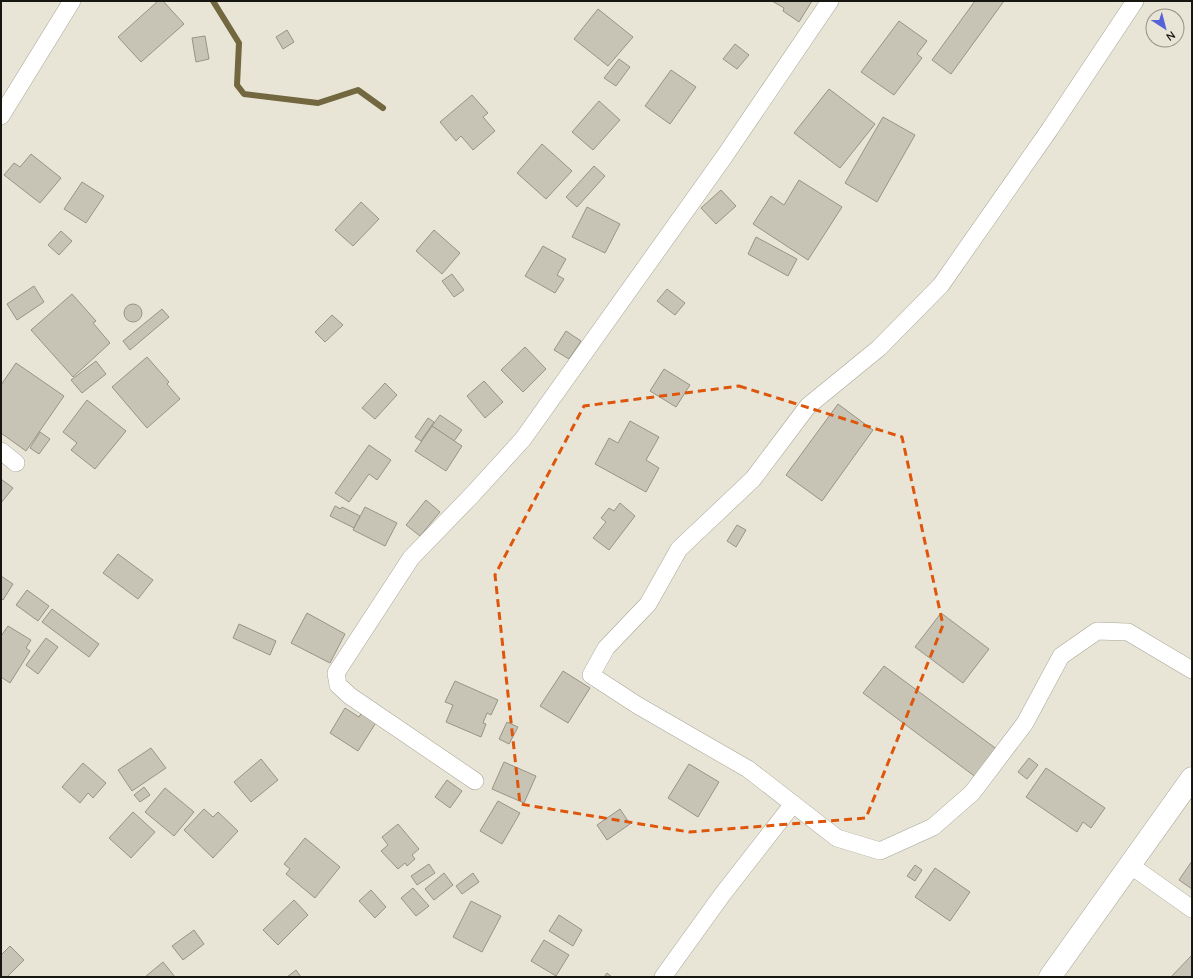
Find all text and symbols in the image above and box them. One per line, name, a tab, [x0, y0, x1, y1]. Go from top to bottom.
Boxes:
north arrow	[1145, 8, 1185, 48]
text: N	[1163, 28, 1178, 44]

